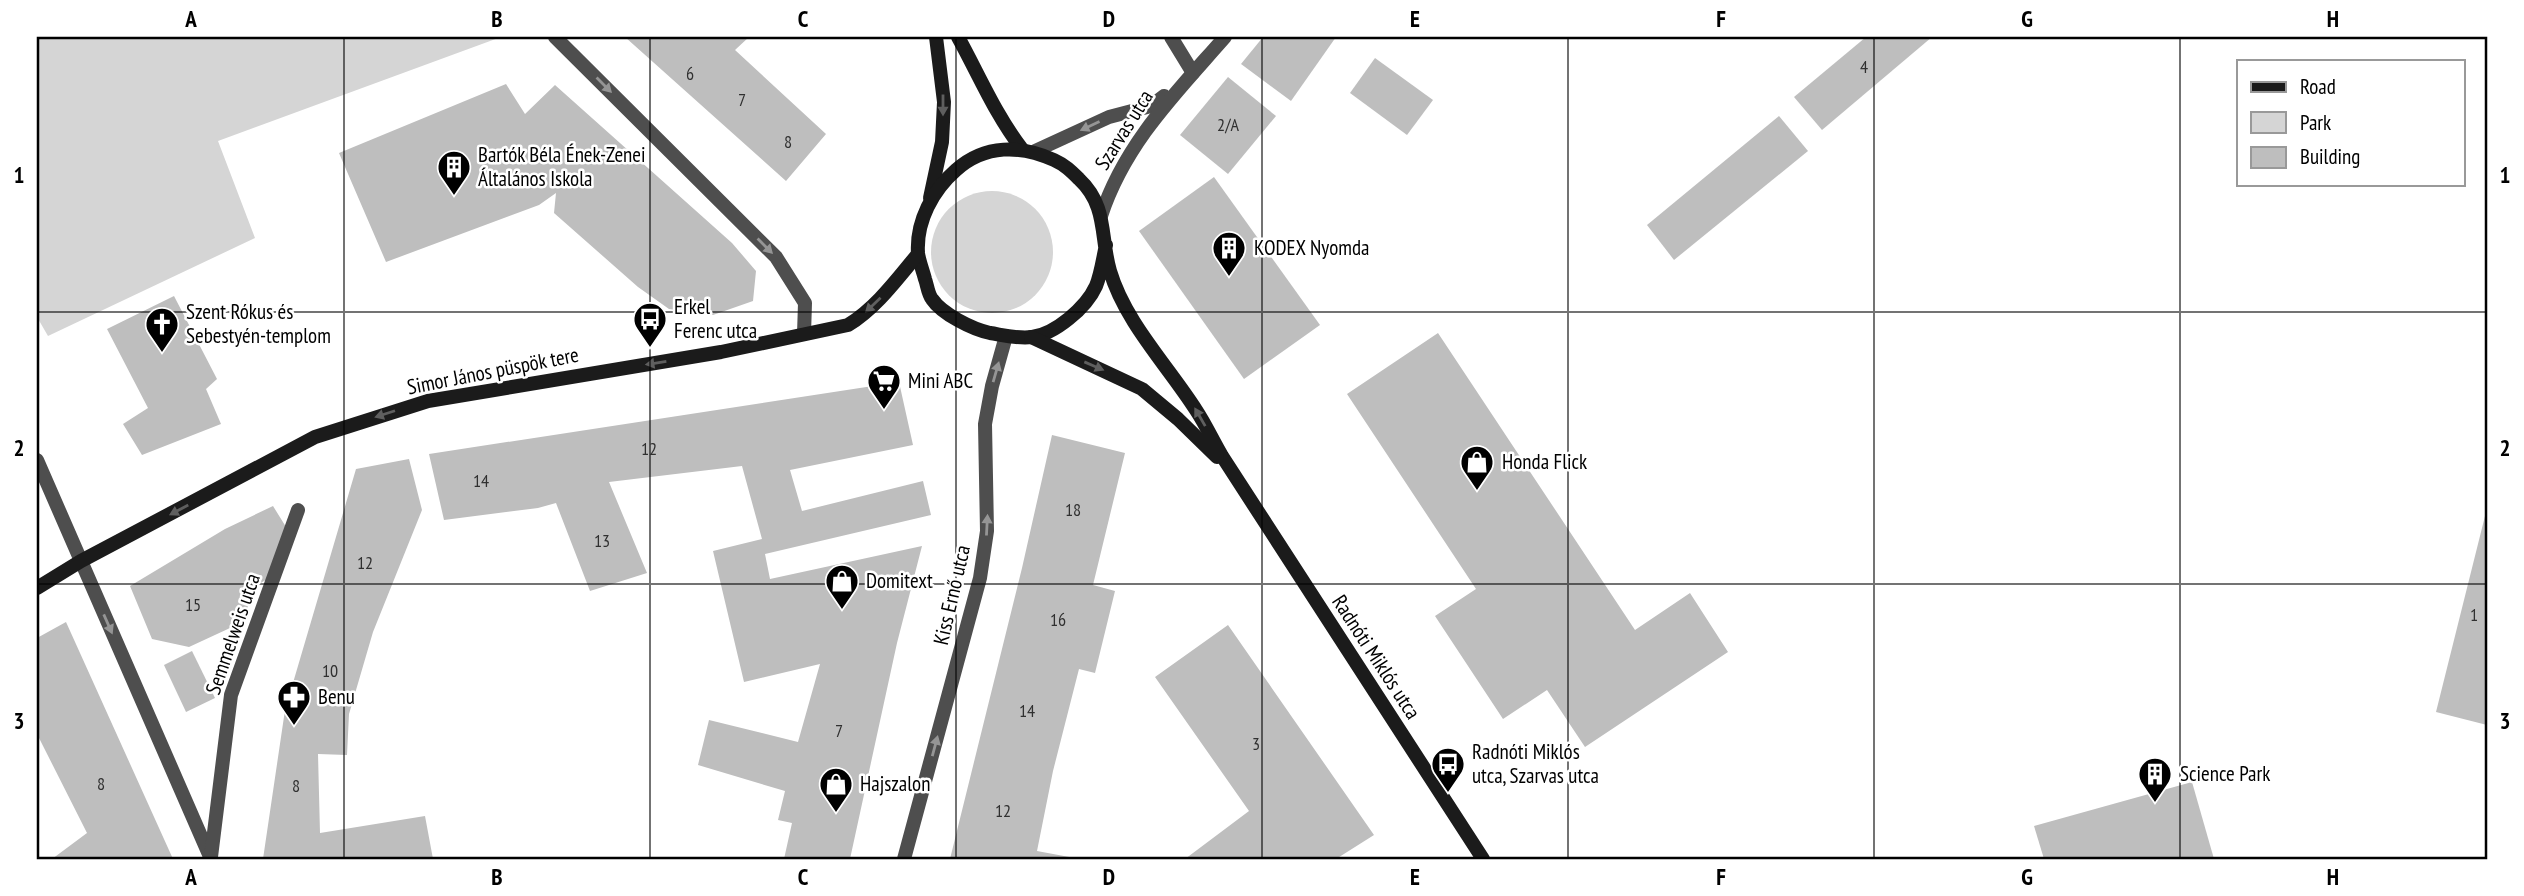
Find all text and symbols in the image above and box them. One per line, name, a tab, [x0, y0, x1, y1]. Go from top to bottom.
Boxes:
text: A	[184, 4, 197, 33]
text: B	[491, 4, 503, 33]
text: C	[798, 4, 809, 33]
text: D	[1103, 4, 1115, 33]
text: E	[1410, 4, 1420, 33]
text: F	[1716, 4, 1726, 33]
text: G	[2021, 4, 2033, 33]
text: H	[2327, 4, 2339, 33]
house number: 4	[1860, 55, 1868, 78]
legend	[2237, 60, 2464, 186]
house number: 6	[686, 62, 694, 85]
text: Road	[2300, 73, 2336, 100]
one-way arrow	[595, 76, 611, 93]
street label: Szarvas utca	[1088, 85, 1159, 175]
house number: 7	[738, 88, 746, 111]
one-way arrow	[937, 94, 949, 116]
text: Park	[2300, 109, 2331, 136]
house number: 2/A	[1217, 113, 1239, 136]
one-way arrow	[1080, 120, 1100, 131]
house number: 8	[784, 130, 792, 153]
place label: Bartók Béla Ének-Zenei Általános Iskola	[478, 141, 646, 192]
text: Building	[2300, 143, 2360, 170]
building icon: Bartók Béla Ének-Zenei Általános Iskola	[435, 148, 473, 197]
text: 1	[14, 160, 25, 189]
text: 1	[2500, 160, 2511, 189]
building icon: KODEX Nyomda	[1210, 229, 1248, 278]
place label: KODEX Nyomda	[1254, 234, 1369, 261]
one-way arrow	[756, 237, 773, 254]
place label: Erkel Ferenc utca	[674, 293, 757, 344]
one-way arrow	[864, 297, 881, 314]
place label: Szent Rókus és Sebestyén-templom	[186, 298, 331, 349]
bus stop icon: Erkel Ferenc utca	[631, 300, 669, 349]
church icon: Szent Rókus és Sebestyén-templom	[143, 305, 181, 354]
street label: Simor János püspök tere	[405, 341, 581, 400]
one-way arrow	[645, 358, 667, 369]
one-way arrow	[1083, 360, 1104, 371]
one-way arrow	[991, 361, 1001, 382]
supermarket icon: Mini ABC	[865, 362, 903, 411]
place label: Mini ABC	[908, 367, 973, 394]
one-way arrow	[1194, 408, 1206, 427]
one-way arrow	[374, 410, 395, 420]
text: 2	[14, 433, 25, 462]
text: 2	[2500, 433, 2511, 462]
house number: 12	[641, 437, 657, 460]
shop icon: Honda Flick	[1458, 443, 1496, 492]
place label: Honda Flick	[1502, 448, 1587, 475]
house number: 14	[473, 469, 489, 492]
house number: 18	[1065, 498, 1081, 521]
one-way arrow	[170, 504, 189, 516]
one-way arrow	[982, 514, 993, 536]
house number: 13	[594, 529, 610, 552]
street label: Kiss Ernő utca	[927, 542, 976, 647]
house number: 12	[357, 551, 373, 574]
shop icon: Domitext	[823, 562, 861, 611]
place label: Domitext	[866, 567, 933, 594]
street label: Semmelweis utca	[199, 570, 266, 698]
street label: Radnóti Miklós utca	[1326, 589, 1427, 724]
house number: 15	[185, 593, 201, 616]
house number: 1	[2470, 603, 2478, 626]
house number: 16	[1050, 608, 1066, 631]
one-way arrow	[103, 614, 114, 635]
house number: 10	[322, 659, 338, 682]
pharmacy icon: Benu	[275, 678, 313, 727]
place label: Benu	[318, 683, 355, 710]
house number: 14	[1019, 699, 1035, 722]
text: 3	[14, 706, 25, 735]
text: 3	[2500, 706, 2511, 735]
house number: 7	[835, 719, 843, 742]
house number: 3	[1252, 732, 1260, 755]
one-way arrow	[930, 735, 940, 756]
place label: Radnóti Miklós utca, Szarvas utca	[1472, 738, 1599, 789]
bus stop icon: Radnóti Miklós utca, Szarvas utca	[1429, 745, 1467, 794]
building icon: Science Park	[2136, 755, 2174, 804]
place label: Science Park	[2180, 760, 2270, 787]
shop icon: Hajszalon	[817, 765, 855, 814]
place label: Hajszalon	[860, 770, 930, 797]
house number: 8	[97, 772, 105, 795]
house number: 8	[292, 774, 300, 797]
house number: 12	[995, 799, 1011, 822]
text: A	[184, 862, 197, 891]
text: B	[491, 862, 503, 891]
text: C	[798, 862, 809, 891]
text: D	[1103, 862, 1115, 891]
text: E	[1410, 862, 1420, 891]
text: F	[1716, 862, 1726, 891]
text: G	[2021, 862, 2033, 891]
text: H	[2327, 862, 2339, 891]

